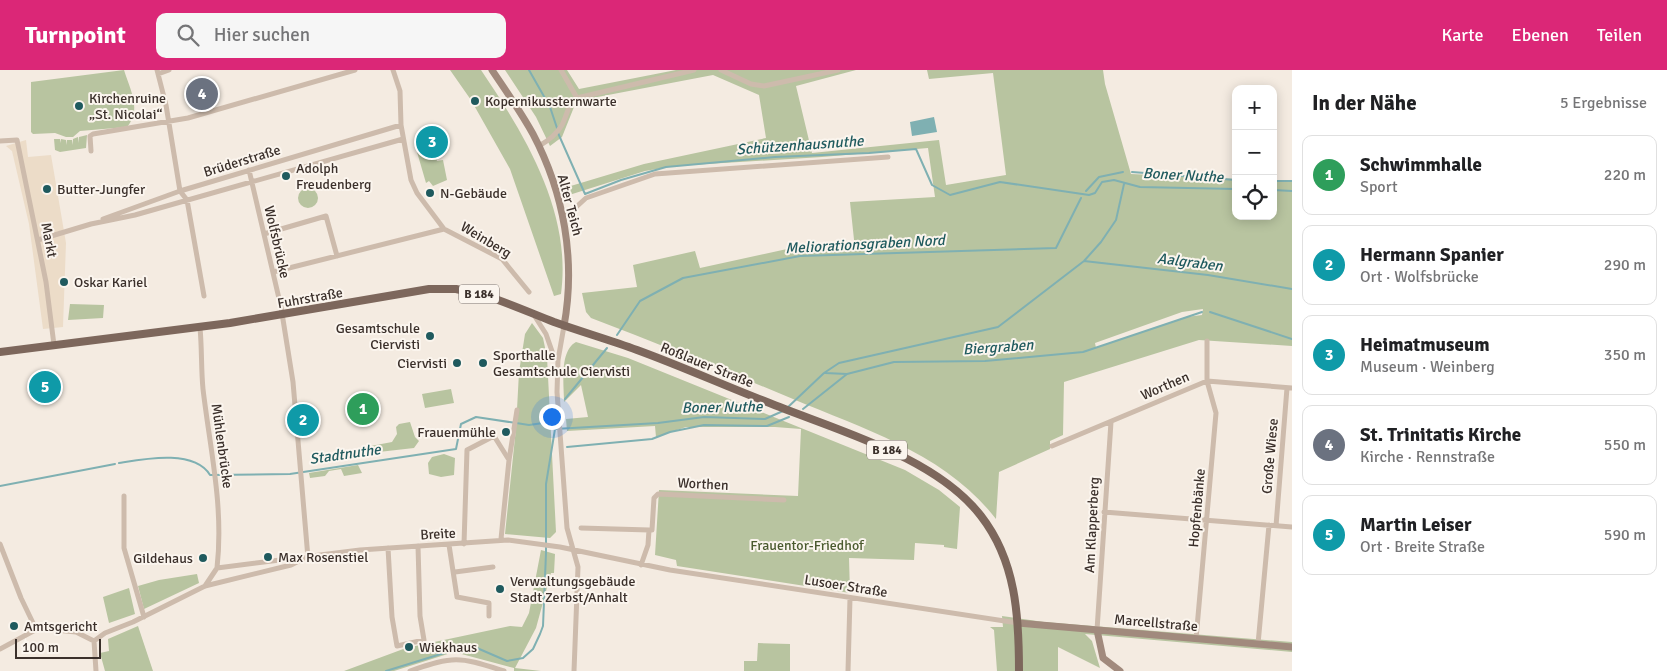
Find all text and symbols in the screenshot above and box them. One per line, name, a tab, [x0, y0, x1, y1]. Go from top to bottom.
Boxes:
search box	[156, 13, 506, 58]
text: Turnpoint	[25, 20, 126, 50]
icon: search	[174, 21, 202, 49]
text: Hier suchen	[214, 23, 310, 47]
text: Karte	[1441, 24, 1483, 46]
text: Ebenen	[1511, 24, 1569, 46]
text: Teilen	[1597, 24, 1642, 46]
pin: 4	[186, 75, 218, 113]
map controls	[1232, 85, 1277, 220]
button: +	[1232, 85, 1277, 130]
place label: Kirchenruine „St. Nicolai“	[89, 90, 166, 123]
text: In der Nähe	[1312, 90, 1417, 116]
place label: Kopernikussternwarte	[485, 93, 617, 110]
text: 5 Ergebnisse	[1560, 93, 1647, 113]
marker: Kopernikussternwarte	[469, 95, 481, 107]
marker: Kirchenruine „St. Nicolai“	[73, 100, 85, 112]
pin: 3	[416, 123, 448, 161]
button: −	[1232, 130, 1277, 175]
water label: Schützenhausnuthe	[736, 131, 866, 158]
street label: Brüderstraße	[201, 141, 283, 181]
text: Schwimmhalle	[1360, 153, 1482, 177]
place label: Adolph Freudenberg	[296, 160, 371, 193]
water label: Boner Nuthe	[1142, 164, 1225, 186]
text: 1	[1325, 165, 1333, 185]
text: 220 m	[1604, 165, 1646, 185]
marker: Adolph Freudenberg	[280, 170, 292, 182]
street label: Alter Teich	[554, 172, 586, 238]
button: locate	[1232, 175, 1277, 220]
text: Sport	[1360, 177, 1398, 197]
place label: Butter-Jungfer	[57, 181, 146, 198]
marker: Butter-Jungfer	[41, 183, 53, 195]
place label: N-Gebäude	[440, 185, 507, 202]
marker: N-Gebäude	[424, 187, 436, 199]
street label: Wolfsbrücke	[260, 204, 294, 280]
street label: Weinberg	[457, 218, 515, 262]
street label: Markt	[37, 221, 61, 259]
water label: Meliorationsgraben Nord	[785, 231, 947, 257]
text: Hermann Spanier	[1360, 243, 1504, 267]
water label: Aalgraben	[1156, 249, 1224, 275]
text: 2	[1325, 255, 1333, 275]
text: 290 m	[1604, 255, 1646, 275]
text: Ort · Wolfsbrücke	[1360, 267, 1479, 287]
place label: Oskar Kariel	[74, 274, 147, 291]
marker: Oskar Kariel	[58, 276, 70, 288]
street label: Fuhrstraße	[276, 284, 344, 312]
road number: B 184	[459, 284, 499, 303]
place label: Gesamtschule Ciervisti	[336, 320, 420, 353]
marker: Gesamtschule Ciervisti	[424, 330, 436, 342]
text: Heimatmuseum	[1360, 333, 1490, 357]
water label: Biergraben	[962, 336, 1035, 358]
street label: Roßlauer Straße	[658, 339, 756, 391]
text: 3	[1325, 345, 1333, 365]
text: 350 m	[1604, 345, 1646, 365]
place label: Sporthalle Gesamtschule Ciervisti	[493, 347, 630, 380]
place label: Ciervisti	[397, 355, 447, 372]
marker: Ciervisti	[451, 357, 463, 369]
marker: Sporthalle Gesamtschule Ciervisti	[477, 357, 489, 369]
text: Museum · Weinberg	[1360, 357, 1495, 377]
pin: 5	[29, 368, 61, 406]
street label: Worthen	[1138, 368, 1192, 404]
pin: 1	[347, 390, 379, 428]
water label: Boner Nuthe	[681, 397, 764, 417]
pin: 2	[287, 401, 319, 439]
street label: Mühlenbrücke	[208, 402, 236, 490]
your location	[539, 404, 565, 430]
street label: Große Wiese	[1258, 418, 1282, 494]
text: St. Trinitatis Kirche	[1360, 423, 1521, 447]
place label: Frauenmühle	[417, 424, 496, 441]
marker: Frauenmühle	[500, 426, 512, 438]
text: 4	[1325, 435, 1333, 455]
text: 550 m	[1604, 435, 1646, 455]
water label: Stadtnuthe	[308, 440, 383, 468]
road number: B 184	[867, 440, 907, 460]
text: Kirche · Rennstraße	[1360, 447, 1495, 467]
street label: Hopfenbänke	[1185, 468, 1209, 548]
street label: Worthen	[677, 474, 729, 494]
street label: Am Klapperberg	[1081, 477, 1103, 573]
text: Martin Leiser	[1360, 513, 1471, 537]
street label: Breite	[420, 525, 456, 543]
text: 5	[1325, 525, 1333, 545]
text: 590 m	[1604, 525, 1646, 545]
park label: Frauentor-Friedhof	[750, 537, 865, 554]
text: Ort · Breite Straße	[1360, 537, 1485, 557]
place label: Max Rosenstiel	[278, 549, 368, 566]
place label: Gildehaus	[133, 550, 193, 567]
marker: Max Rosenstiel	[262, 551, 274, 563]
marker: Gildehaus	[197, 552, 209, 564]
street label: Lusoer Straße	[803, 571, 889, 601]
place label: Verwaltungsgebäude Stadt Zerbst/Anhalt	[510, 573, 635, 606]
marker: Verwaltungsgebäude Stadt Zerbst/Anhalt	[494, 583, 506, 595]
street label: Marcellstraße	[1113, 611, 1199, 635]
place label: Amtsgericht	[24, 618, 98, 635]
marker: Amtsgericht	[8, 620, 20, 632]
scale bar	[15, 636, 101, 659]
text: 100 m	[22, 639, 59, 656]
place label: Wiekhaus	[419, 639, 477, 656]
marker: Wiekhaus	[403, 641, 415, 653]

